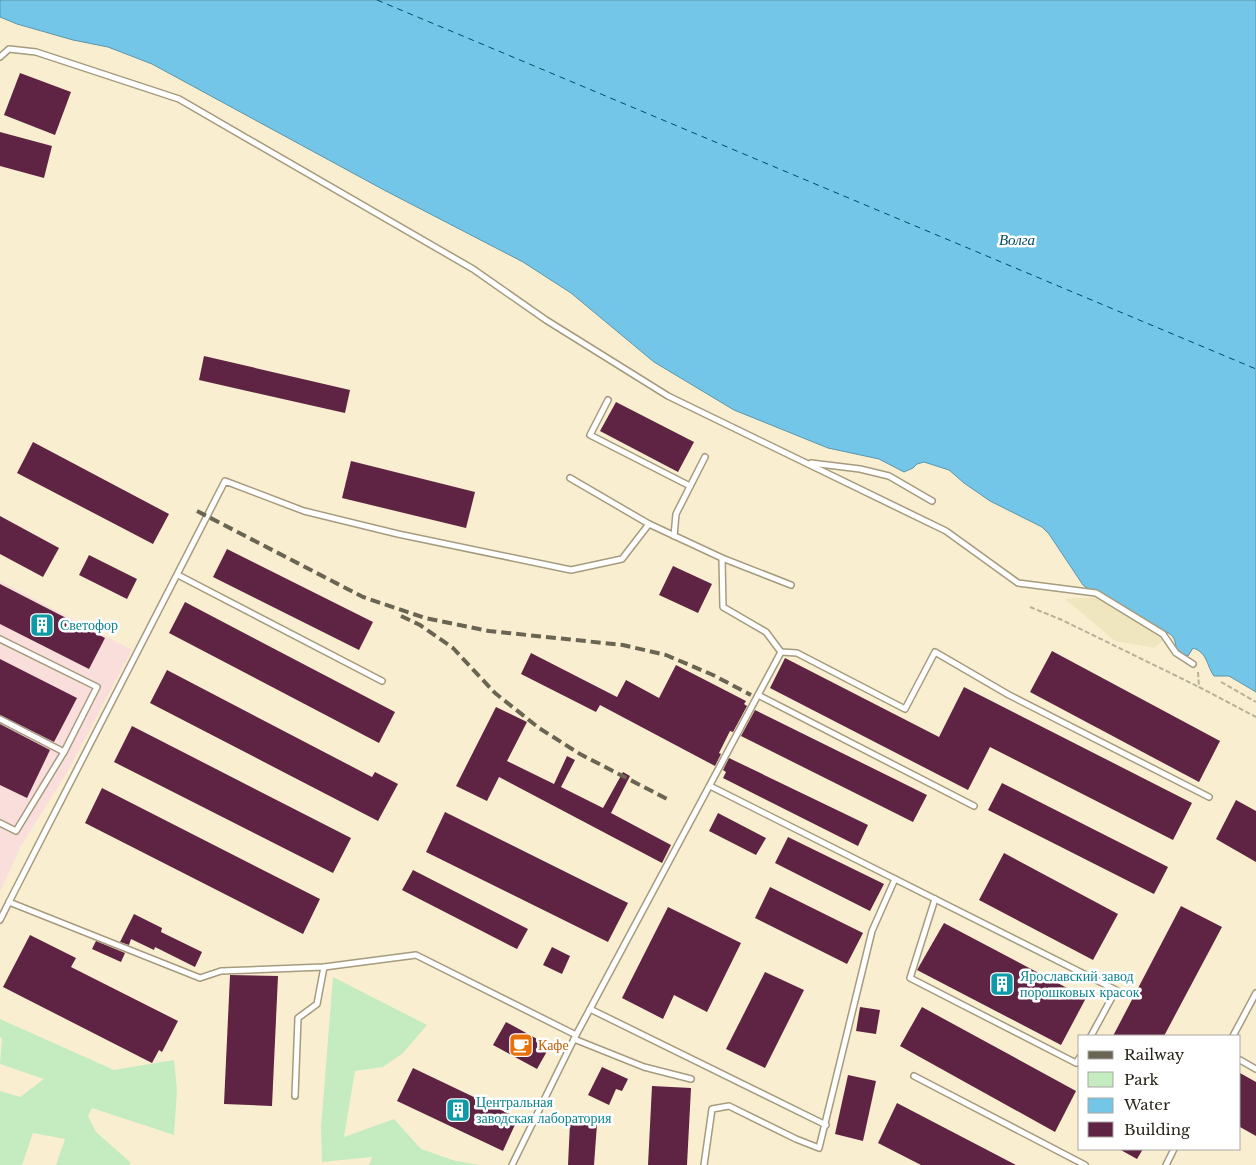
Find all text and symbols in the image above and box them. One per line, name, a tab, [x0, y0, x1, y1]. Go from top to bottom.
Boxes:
water label: Волга	[999, 230, 1035, 249]
building icon: Светофор	[29, 612, 55, 638]
place label: Светофор	[60, 616, 118, 634]
place label: Ярославский завод порошковых красок	[1020, 967, 1140, 1001]
building icon: Ярославский завод порошковых красок	[989, 971, 1015, 997]
cafe icon: Кафе	[508, 1032, 534, 1058]
legend	[1078, 1035, 1241, 1150]
place label: Кафе	[538, 1036, 569, 1054]
text: Railway	[1124, 1045, 1185, 1064]
text: Park	[1124, 1070, 1160, 1089]
place label: Центральная заводская лаборатория	[476, 1093, 612, 1127]
text: Water	[1123, 1095, 1171, 1114]
building icon: Центральная заводская лаборатория	[445, 1097, 471, 1123]
text: Building	[1124, 1120, 1191, 1139]

